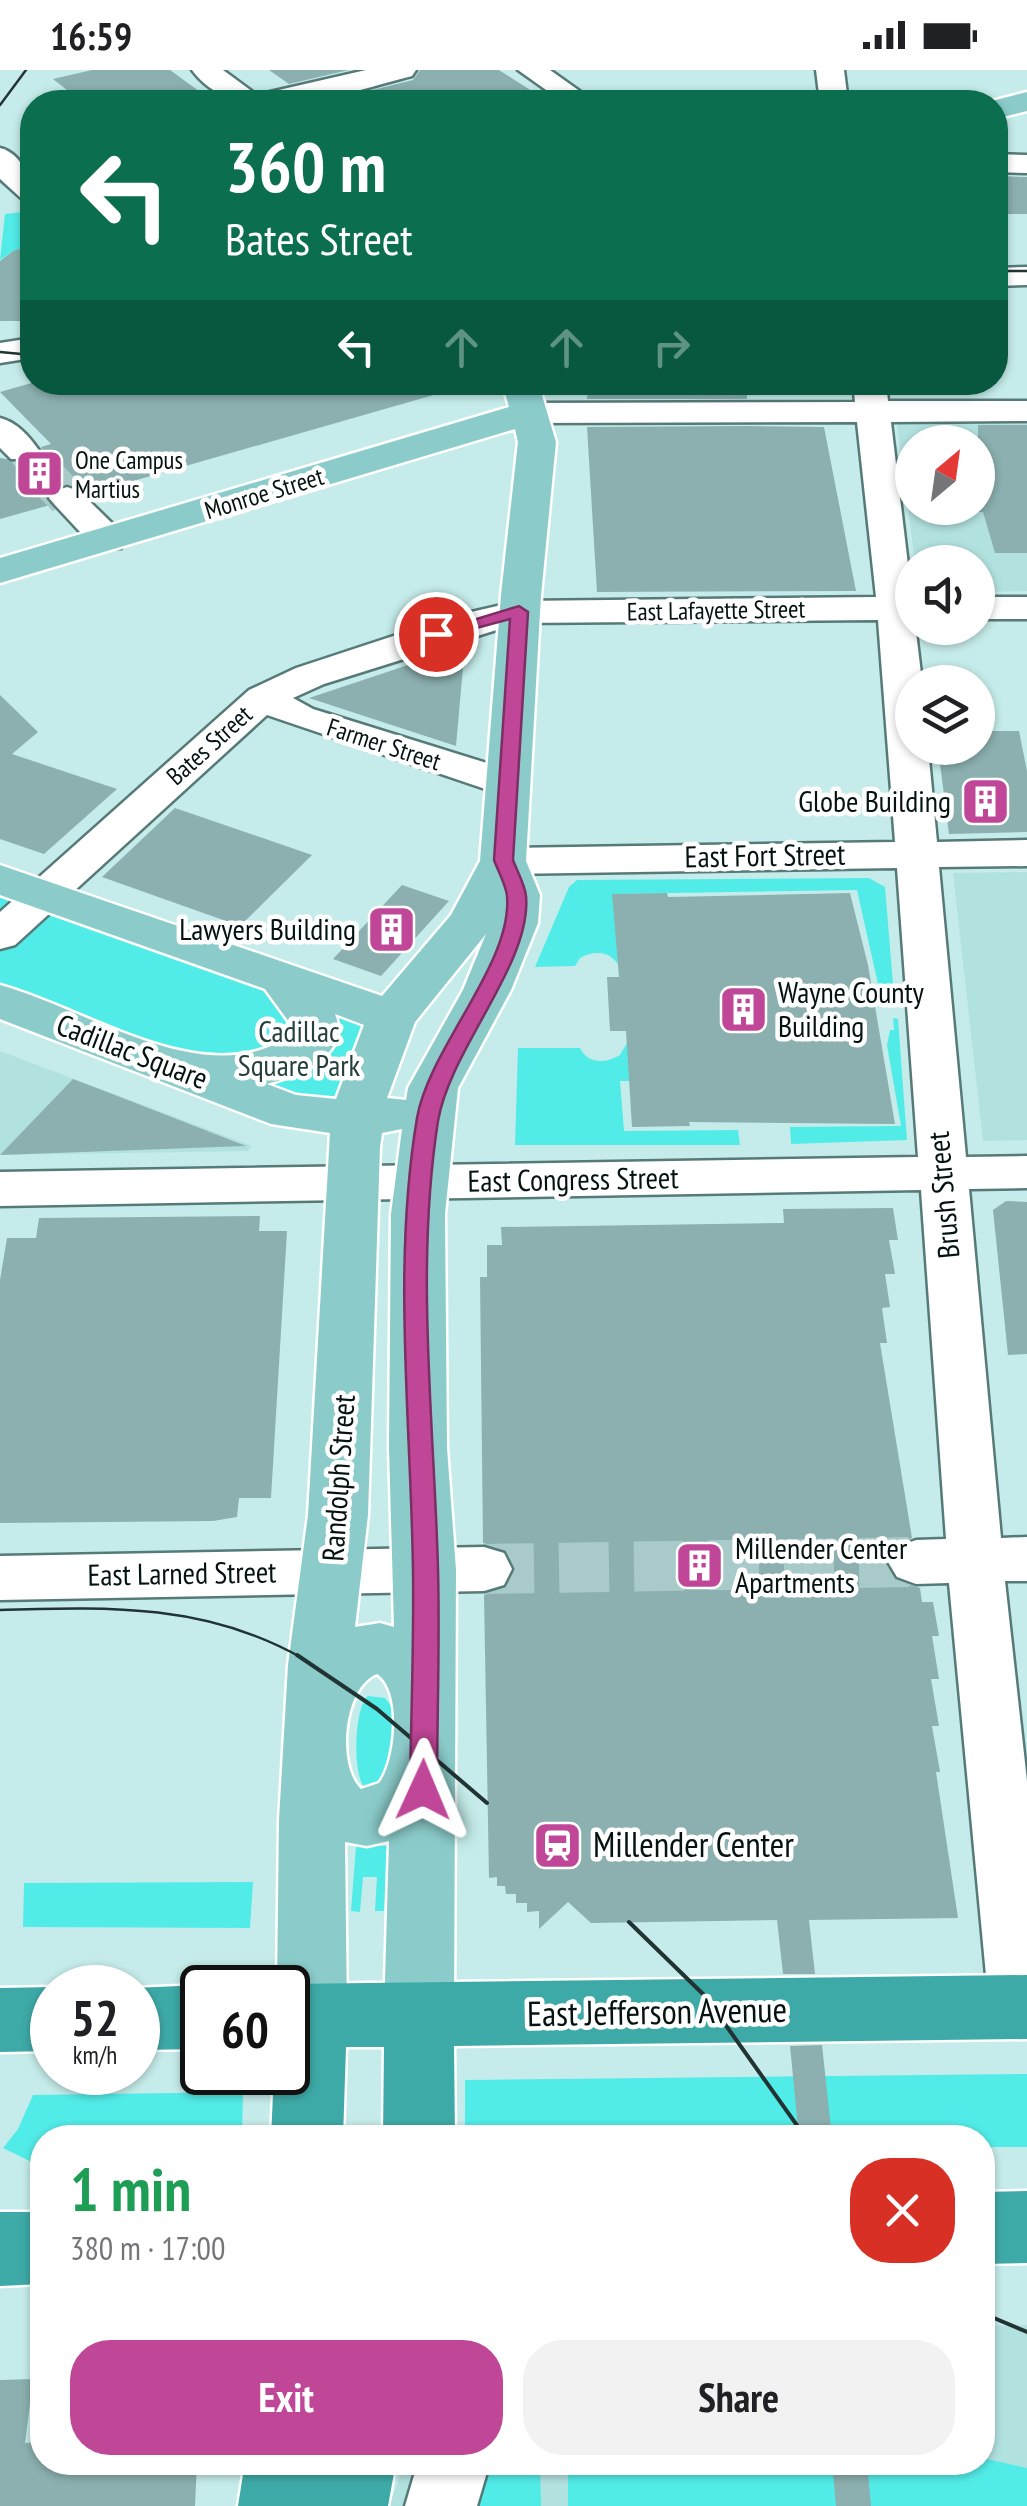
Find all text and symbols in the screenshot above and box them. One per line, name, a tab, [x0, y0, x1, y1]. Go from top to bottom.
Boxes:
text: 16:59	[50, 11, 132, 60]
text: 360 m	[225, 121, 386, 211]
icon: left	[60, 130, 190, 260]
text: Bates Street	[225, 209, 413, 267]
icon: left	[329, 320, 384, 375]
icon: ahead	[434, 320, 489, 375]
icon: ahead	[539, 320, 594, 375]
icon: right	[644, 320, 699, 375]
north arrow	[895, 425, 995, 525]
map controls	[895, 425, 995, 765]
place label: One Campus Martius	[75, 444, 183, 505]
building icon: One Campus Martius	[14, 448, 66, 500]
street label: Monroe Street	[201, 460, 327, 526]
button: sound	[895, 545, 995, 645]
pin	[394, 592, 479, 677]
street label: East Lafayette Street	[627, 592, 806, 628]
icon: arrive	[409, 607, 464, 662]
button: layers	[895, 665, 995, 765]
street label: Bates Street	[160, 698, 259, 792]
street label: Farmer Street	[323, 711, 445, 777]
building icon: Globe Building	[960, 776, 1012, 828]
place label: Globe Building	[798, 781, 951, 820]
street label: East Fort Street	[684, 834, 846, 875]
building icon: Lawyers Building	[365, 904, 417, 956]
place label: Lawyers Building	[179, 909, 356, 948]
place label: Wayne County Building	[778, 972, 924, 1045]
building icon: Wayne County Building	[717, 984, 769, 1036]
street label: Cadillac Square	[51, 1004, 214, 1097]
park label: Cadillac Square Park	[238, 1011, 361, 1084]
street label: Brush Street	[917, 1129, 967, 1260]
street label: East Congress Street	[467, 1157, 680, 1200]
street label: Randolph Street	[312, 1392, 363, 1563]
place label: Millender Center Apartments	[735, 1528, 908, 1601]
building icon: Millender Center Apartments	[674, 1540, 726, 1592]
street label: East Larned Street	[87, 1551, 277, 1594]
position arrow	[371, 1738, 475, 1842]
station icon: Millender Center	[532, 1819, 584, 1871]
place label: Millender Center	[593, 1821, 794, 1867]
speed limit sign: 60	[180, 1965, 310, 2095]
text: 52	[71, 1985, 119, 2050]
street label: East Jefferson Avenue	[527, 1986, 787, 2036]
text: km/h	[73, 2039, 117, 2071]
text: 1 min	[70, 2150, 191, 2228]
button: close	[850, 2158, 955, 2263]
text: 380 m · 17:00	[70, 2227, 225, 2269]
button: Exit	[70, 2340, 503, 2455]
button: Share	[523, 2340, 955, 2455]

